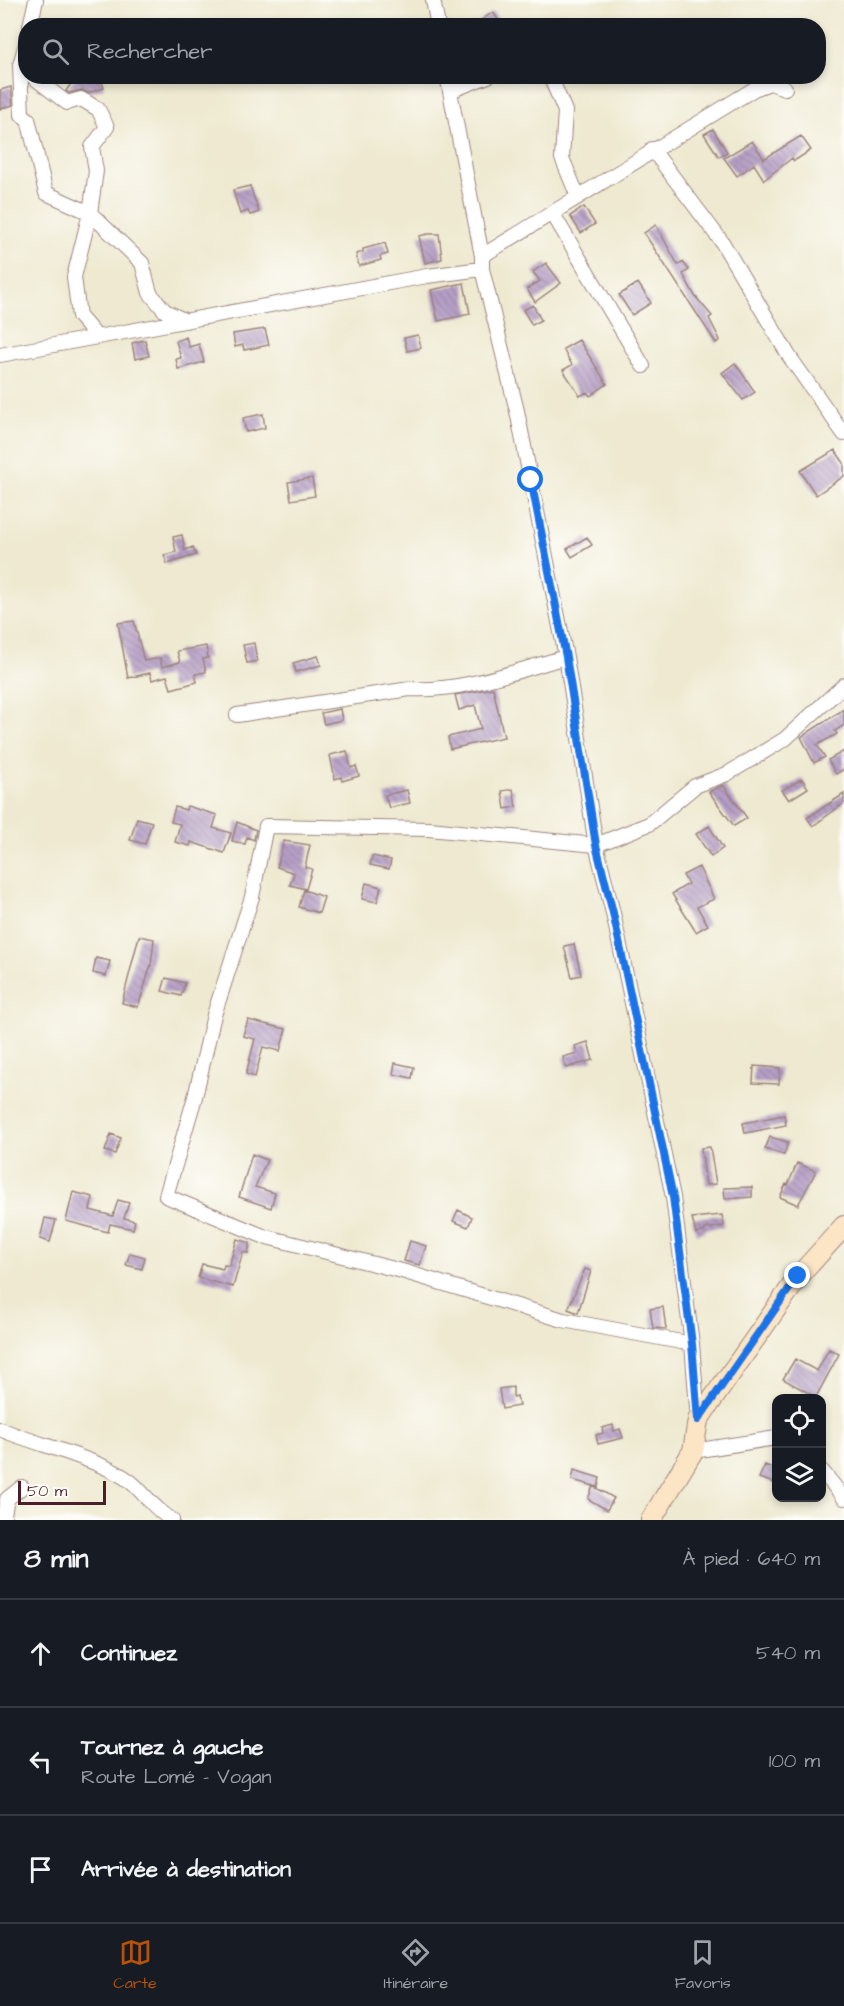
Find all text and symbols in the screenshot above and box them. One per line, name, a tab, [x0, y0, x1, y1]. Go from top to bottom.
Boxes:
search box	[18, 18, 826, 84]
icon: search	[39, 35, 72, 68]
text: Rechercher	[87, 36, 212, 67]
route start	[517, 466, 543, 492]
route end	[784, 1262, 810, 1288]
map controls	[772, 1394, 826, 1502]
button: locate	[772, 1394, 826, 1448]
button: layers	[772, 1448, 826, 1502]
scale bar	[18, 1478, 106, 1506]
text: 50 m	[27, 1480, 67, 1502]
text: 8 min	[24, 1541, 88, 1577]
text: À pied · 640 m	[683, 1545, 820, 1573]
icon: ahead	[24, 1637, 57, 1670]
text: Continuez	[81, 1638, 177, 1669]
text: 540 m	[756, 1639, 820, 1667]
text: Tournez à gauche	[81, 1732, 263, 1763]
icon: left	[24, 1745, 57, 1778]
text: 100 m	[769, 1747, 820, 1775]
text: Route Lomé - Vogan	[81, 1763, 272, 1791]
icon: arrive	[24, 1853, 57, 1886]
text: Arrivée à destination	[81, 1854, 291, 1885]
tab: Carte	[113, 1936, 157, 1994]
tab: Itinéraire	[383, 1936, 448, 1994]
tab: Favoris	[675, 1936, 731, 1994]

